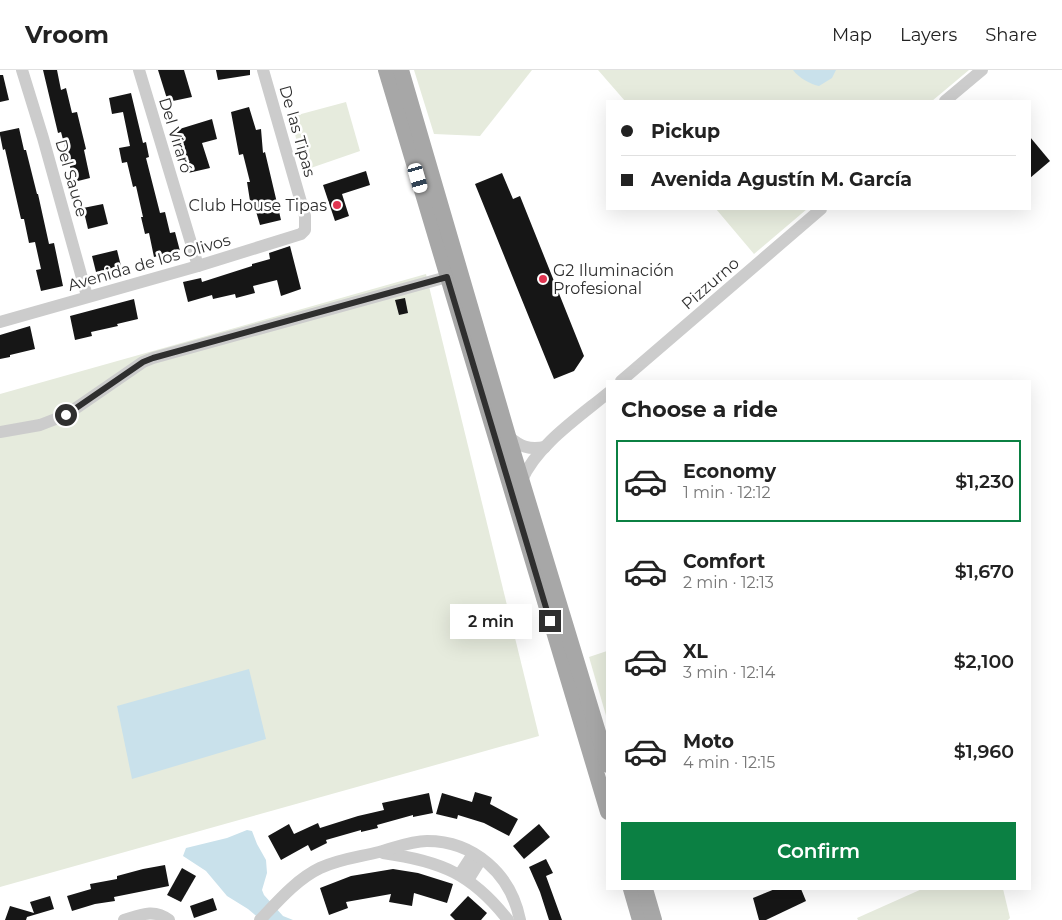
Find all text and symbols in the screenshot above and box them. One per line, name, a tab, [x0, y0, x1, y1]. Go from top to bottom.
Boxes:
text: Vroom	[25, 20, 109, 49]
text: Map	[832, 24, 872, 46]
text: Layers	[900, 24, 957, 46]
text: Share	[985, 24, 1037, 46]
street label: De las Tipas	[275, 83, 320, 179]
street label: Del Viraró	[155, 95, 196, 175]
text: Pickup	[651, 120, 720, 143]
street label: Del Sauce	[51, 137, 92, 219]
car	[406, 162, 429, 194]
text: Avenida Agustín M. García	[651, 168, 912, 191]
place label: Club House Tipas	[189, 196, 327, 215]
marker: Club House Tipas	[331, 199, 343, 211]
street label: Avenida de los Olivos	[66, 230, 233, 295]
street label: Pizzurno	[678, 253, 743, 314]
place label: G2 Iluminación Profesional	[553, 261, 674, 298]
marker: G2 Iluminación Profesional	[537, 273, 549, 285]
text: Choose a ride	[621, 396, 778, 423]
route start	[55, 404, 77, 426]
icon: car	[623, 459, 668, 504]
text: Economy	[683, 460, 776, 483]
text: $1,230	[955, 470, 1014, 493]
text: 1 min · 12:12	[683, 483, 771, 502]
icon: car	[623, 549, 668, 594]
text: Comfort	[683, 550, 765, 573]
text: $1,670	[955, 560, 1014, 583]
text: 2 min · 12:13	[683, 573, 774, 592]
callout: 2 min	[450, 604, 532, 638]
route end	[539, 610, 561, 632]
text: 2 min	[468, 612, 514, 631]
icon: car	[623, 639, 668, 684]
text: XL	[683, 640, 708, 663]
text: $2,100	[954, 650, 1014, 673]
text: 3 min · 12:14	[683, 663, 775, 682]
icon: car	[623, 729, 668, 774]
text: Moto	[683, 730, 734, 753]
text: $1,960	[954, 740, 1014, 763]
text: 4 min · 12:15	[683, 753, 775, 772]
button: Confirm	[621, 822, 1016, 880]

